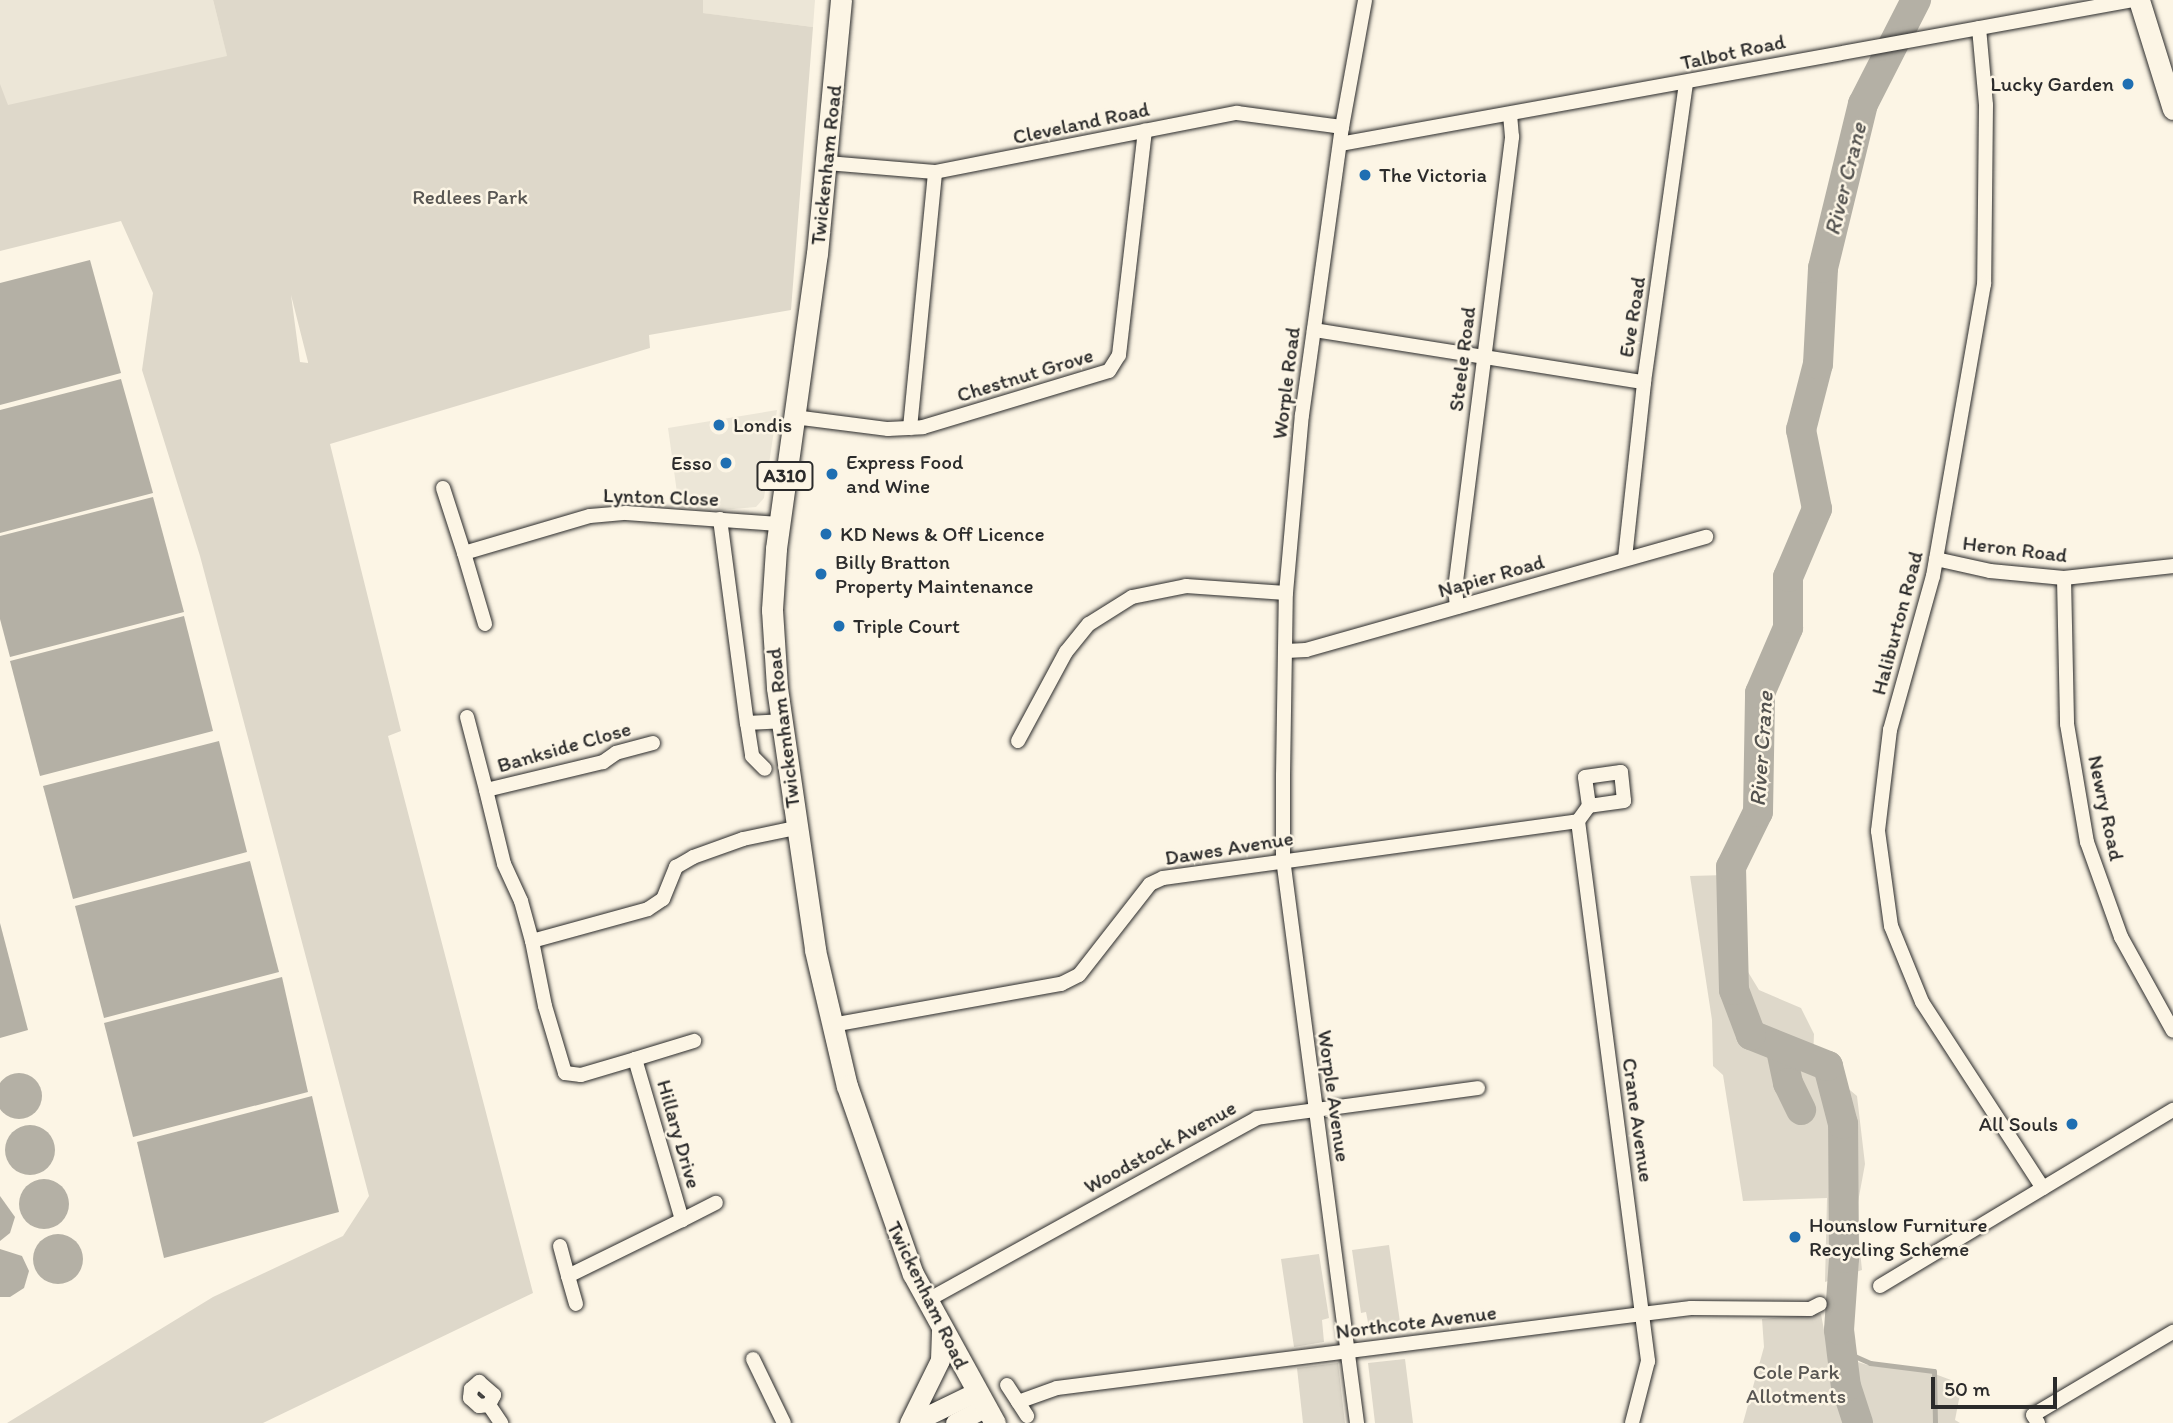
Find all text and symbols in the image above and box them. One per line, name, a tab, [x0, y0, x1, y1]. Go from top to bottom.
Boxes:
street label: Talbot Road	[1679, 29, 1787, 75]
place label: Lucky Garden	[1990, 71, 2114, 97]
marker: Lucky Garden	[2120, 76, 2136, 92]
street label: Twickenham Road	[805, 84, 847, 246]
street label: Cleveland Road	[1010, 96, 1152, 150]
water label: River Crane	[1818, 120, 1872, 238]
place label: The Victoria	[1379, 162, 1488, 188]
marker: The Victoria	[1357, 167, 1373, 183]
park label: Redlees Park	[412, 184, 528, 210]
street label: Eve Road	[1613, 275, 1651, 359]
street label: Steele Road	[1443, 305, 1481, 413]
street label: Worple Road	[1267, 326, 1305, 440]
street label: Chestnut Grove	[954, 342, 1096, 408]
place label: Londis	[733, 412, 792, 438]
marker: Londis	[711, 417, 727, 433]
place label: Express Food and Wine	[846, 449, 963, 499]
place label: Esso	[671, 450, 712, 476]
marker: Esso	[718, 455, 734, 471]
road number: A310	[755, 461, 815, 491]
marker: Express Food and Wine	[824, 466, 840, 482]
street label: Lynton Close	[603, 482, 719, 512]
place label: KD News & Off Licence	[840, 521, 1044, 547]
marker: KD News & Off Licence	[818, 526, 834, 542]
street label: Heron Road	[1962, 530, 2068, 568]
street label: Haliburton Road	[1866, 548, 1928, 698]
place label: Billy Bratton Property Maintenance	[835, 549, 1034, 599]
street label: Napier Road	[1435, 549, 1547, 603]
marker: Billy Bratton Property Maintenance	[813, 566, 829, 582]
place label: Triple Court	[853, 613, 960, 639]
marker: Triple Court	[831, 618, 847, 634]
street label: Twickenham Road	[761, 647, 805, 809]
water label: River Crane	[1743, 691, 1779, 807]
street label: Bankside Close	[494, 716, 634, 778]
street label: Newry Road	[2083, 753, 2129, 863]
street label: Dawes Avenue	[1163, 825, 1295, 871]
street label: Worple Avenue	[1312, 1028, 1356, 1164]
street label: Crane Avenue	[1617, 1057, 1659, 1183]
street label: Hillary Drive	[651, 1077, 707, 1191]
street label: Woodstock Avenue	[1080, 1095, 1240, 1199]
place label: All Souls	[1979, 1111, 2058, 1137]
marker: All Souls	[2064, 1116, 2080, 1132]
place label: Hounslow Furniture Recycling Scheme	[1809, 1212, 1988, 1262]
street label: Twickenham Road	[881, 1217, 975, 1373]
marker: Hounslow Furniture Recycling Scheme	[1787, 1229, 1803, 1245]
street label: Northcote Avenue	[1334, 1300, 1498, 1344]
park label: Cole Park Allotments	[1746, 1359, 1846, 1409]
scale bar	[1935, 1364, 2061, 1408]
text: 50 m	[1944, 1376, 1990, 1401]

